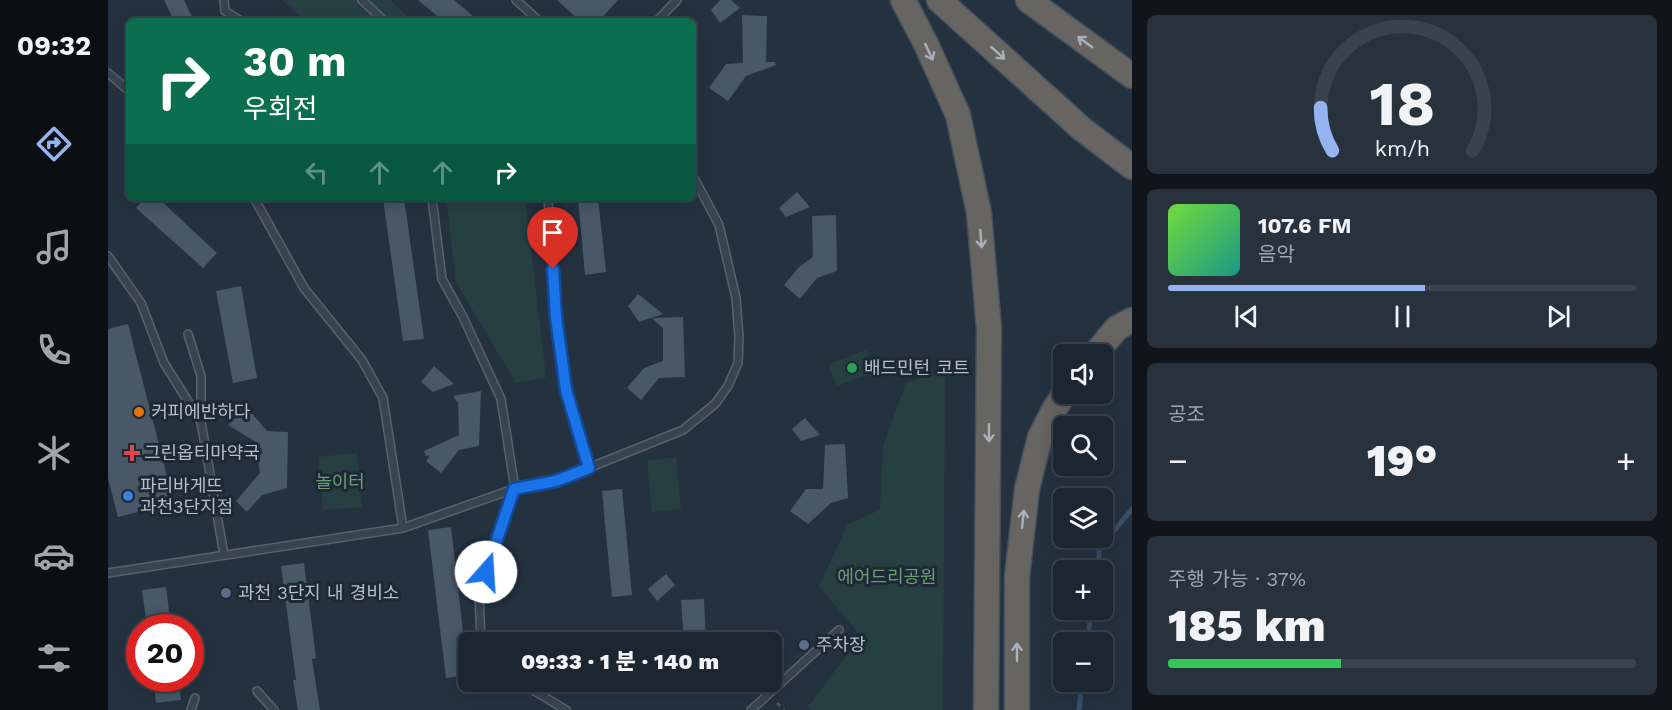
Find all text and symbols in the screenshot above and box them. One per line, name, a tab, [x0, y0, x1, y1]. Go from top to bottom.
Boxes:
text: 09:32	[17, 30, 91, 62]
one-way arrow	[1077, 35, 1093, 48]
text: 30 m	[243, 37, 347, 86]
icon: right	[144, 42, 222, 120]
one-way arrow	[924, 43, 936, 61]
one-way arrow	[990, 46, 1005, 60]
text: 18	[1369, 68, 1435, 141]
text: 우회전	[243, 93, 318, 125]
icon: directions	[33, 123, 75, 165]
text: km/h	[1374, 137, 1430, 162]
icon: left	[300, 156, 333, 189]
icon: ahead	[363, 156, 396, 189]
icon: ahead	[426, 156, 459, 189]
icon: right	[489, 156, 522, 189]
pin	[527, 207, 578, 269]
text: 107.6 FM	[1258, 213, 1351, 238]
icon: arrive	[536, 216, 569, 249]
icon: music	[33, 226, 75, 268]
one-way arrow	[976, 228, 987, 248]
text: 음악	[1258, 242, 1295, 266]
icon: previous	[1230, 300, 1263, 333]
icon: pause	[1386, 300, 1419, 333]
icon: next	[1542, 300, 1575, 333]
icon: phone	[33, 329, 75, 371]
map controls	[1053, 344, 1113, 692]
button: sound	[1053, 344, 1113, 404]
place label: 배드민턴 코트	[864, 357, 970, 378]
marker: 배드민턴 코트	[845, 361, 859, 375]
place label: 커피에반하다	[151, 401, 251, 422]
text: 공조	[1168, 402, 1205, 426]
marker: 커피에반하다	[132, 405, 146, 419]
button: search	[1053, 416, 1113, 476]
one-way arrow	[983, 423, 995, 443]
icon: climate	[33, 432, 75, 474]
text: 19°	[1367, 434, 1437, 487]
text: −	[1168, 441, 1188, 480]
text: +	[1616, 441, 1636, 480]
place label: 그린옵티마약국	[144, 442, 260, 463]
marker: 그린옵티마약국	[125, 446, 139, 460]
park label: 놀이터	[315, 471, 365, 492]
place label: 파리바게뜨 과천3단지점	[140, 475, 233, 517]
button: layers	[1053, 488, 1113, 548]
marker: 파리바게뜨 과천3단지점	[121, 489, 135, 503]
one-way arrow	[1018, 510, 1029, 530]
icon: car	[33, 535, 75, 577]
position arrow	[454, 540, 518, 604]
button: +	[1053, 560, 1113, 620]
park label: 에어드리공원	[837, 566, 937, 587]
text: 주행 가능 · 37%	[1168, 567, 1306, 591]
place label: 과천 3단지 내 경비소	[238, 582, 399, 603]
marker: 과천 3단지 내 경비소	[219, 586, 233, 600]
text: 185 km	[1168, 599, 1326, 652]
speed limit sign: 20	[126, 614, 204, 692]
button: −	[1053, 632, 1113, 692]
place label: 주차장	[816, 634, 866, 655]
icon: filters	[33, 637, 75, 679]
marker: 주차장	[797, 638, 811, 652]
one-way arrow	[1011, 642, 1023, 662]
text: 09:33 · 1 분 · 140 m	[521, 649, 719, 674]

